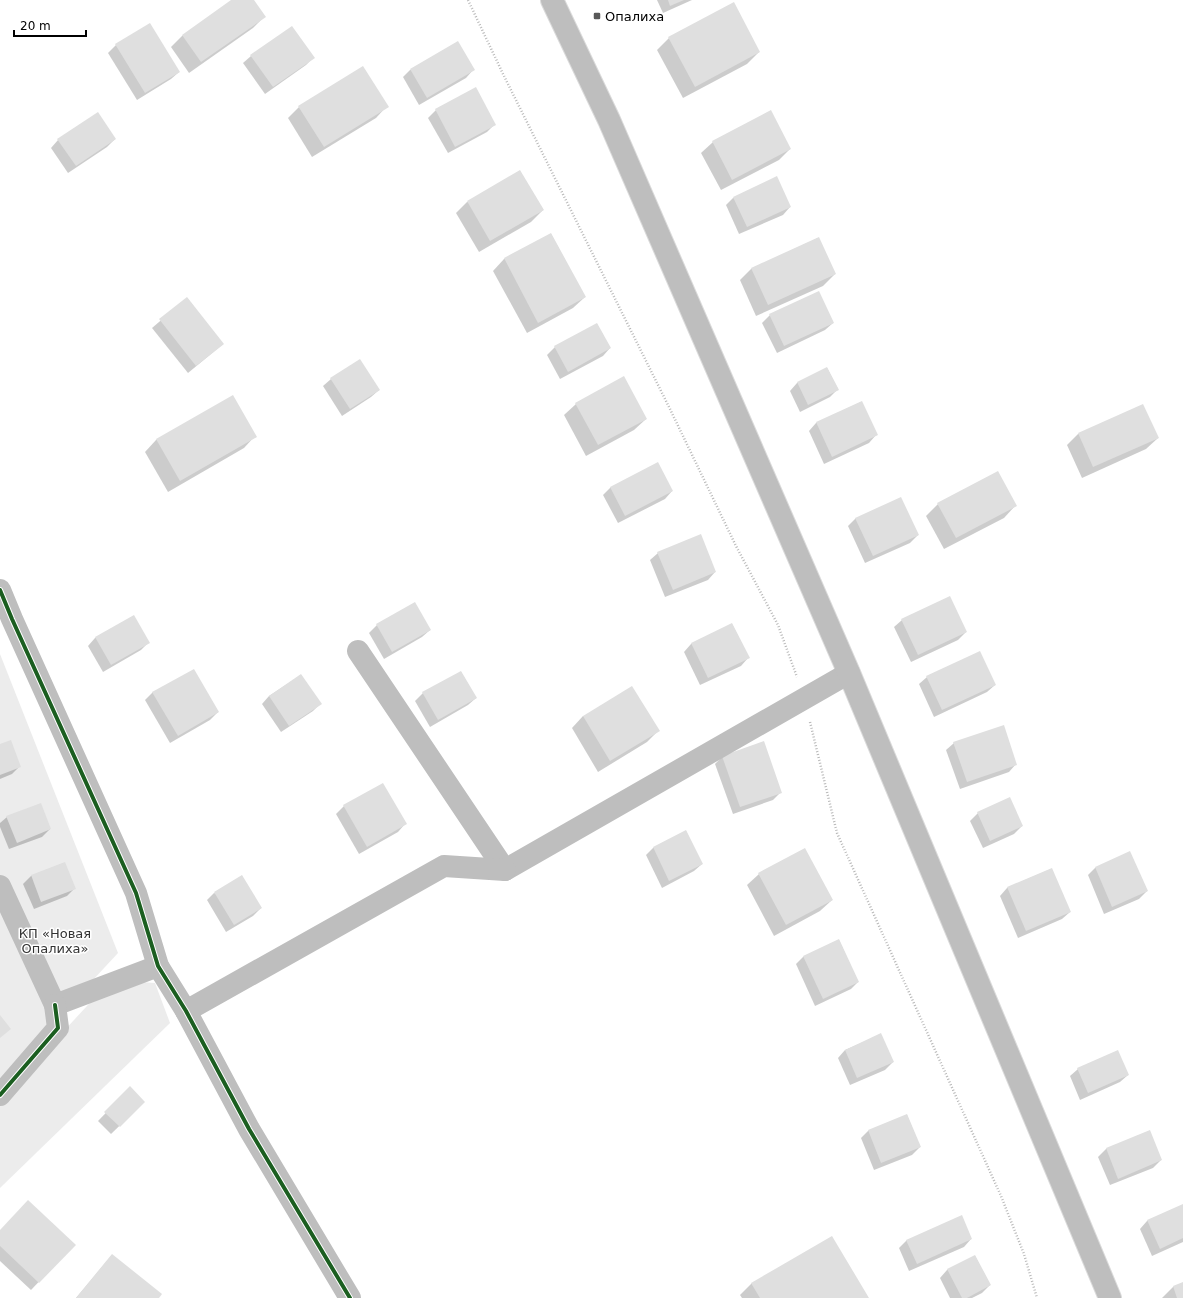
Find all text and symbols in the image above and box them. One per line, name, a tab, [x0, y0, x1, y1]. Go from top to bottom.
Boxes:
place label: Опалиха	[605, 9, 664, 24]
marker: Опалиха	[592, 11, 602, 21]
scale bar	[14, 12, 86, 38]
text: 20 m	[20, 19, 51, 33]
park label: КП «Новая Опалиха»	[19, 926, 91, 956]

